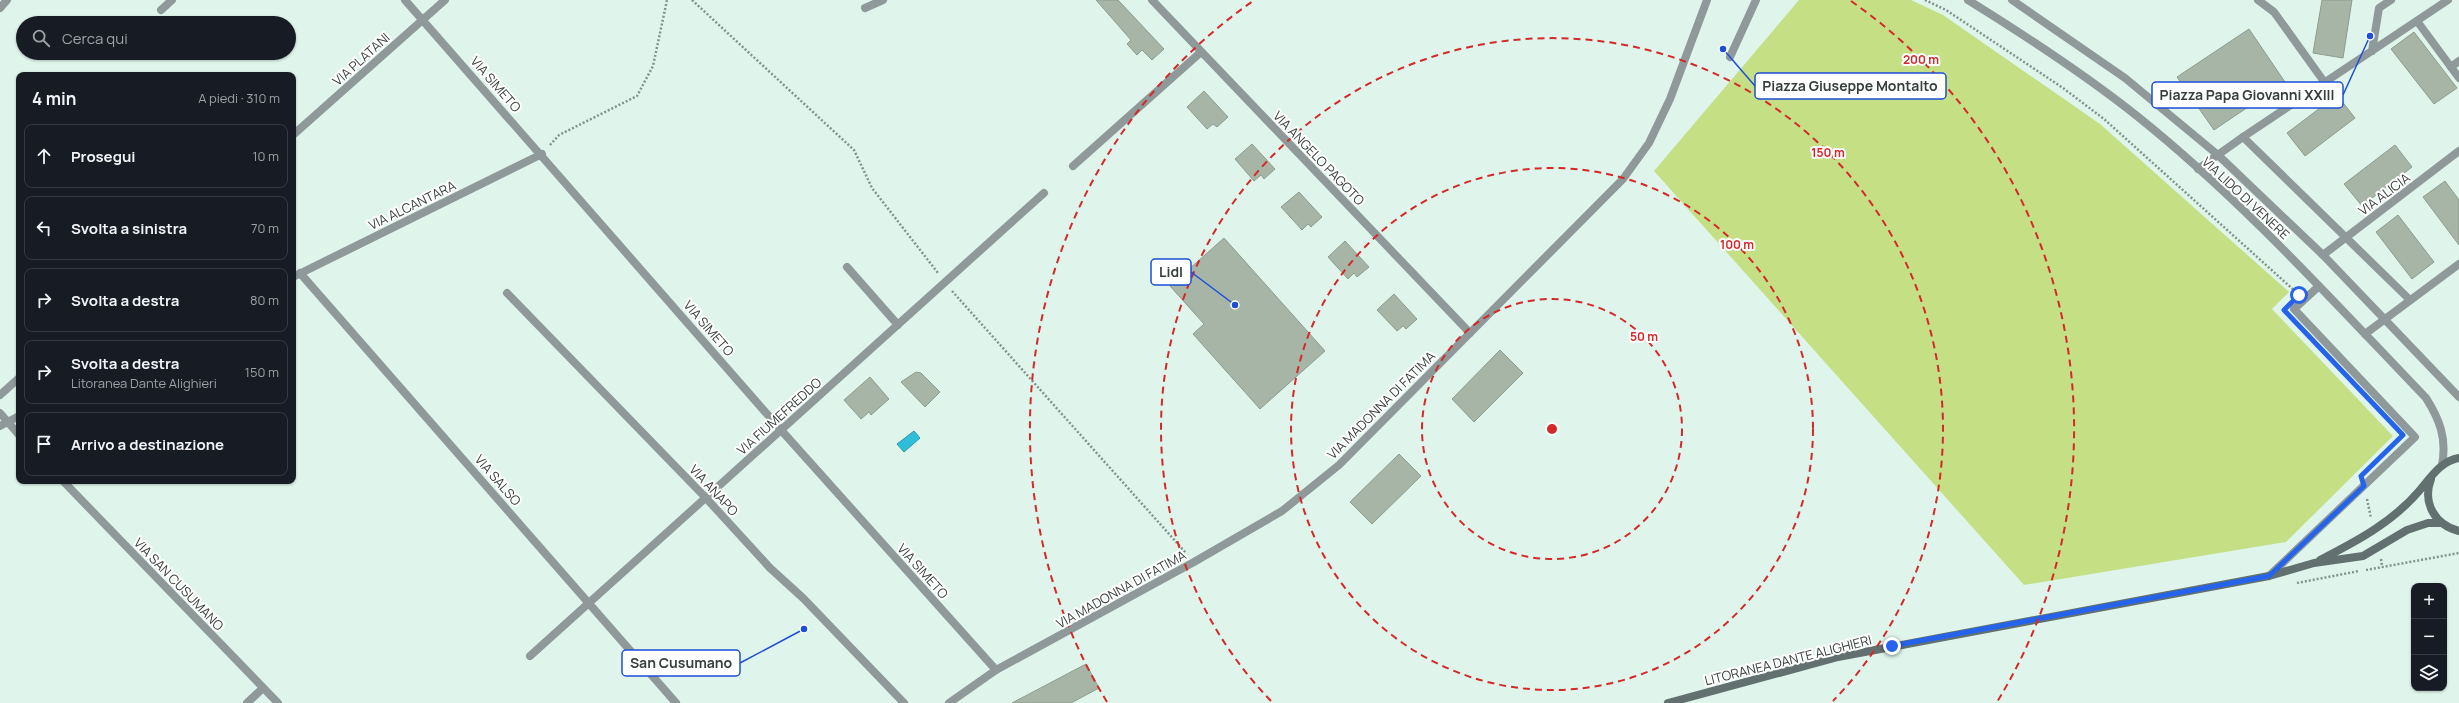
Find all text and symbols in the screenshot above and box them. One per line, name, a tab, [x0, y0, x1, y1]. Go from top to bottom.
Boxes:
search box	[16, 16, 296, 60]
icon: search	[30, 27, 52, 49]
text: Cerca qui	[62, 28, 128, 49]
street label: VIA PLATANI	[328, 28, 394, 90]
text: 200 m	[1903, 51, 1939, 68]
street label: VIA SIMETO	[467, 52, 526, 116]
callout: Piazza Giuseppe Montalto	[1755, 73, 1946, 99]
text: Piazza Giuseppe Montalto	[1762, 76, 1938, 95]
callout: Piazza Papa Giovanni XXIII	[2152, 82, 2343, 108]
text: Piazza Papa Giovanni XXIII	[2160, 85, 2334, 104]
text: 4 min	[32, 87, 76, 110]
text: A piedi · 310 m	[198, 89, 280, 107]
street label: VIA ANGELO PAGOTO	[1269, 107, 1369, 209]
text: 150 m	[1811, 144, 1845, 161]
icon: ahead	[33, 145, 55, 167]
text: Prosegui	[71, 146, 135, 167]
text: 10 m	[252, 147, 279, 165]
street label: VIA LIDO DI VENERE	[2198, 153, 2294, 243]
street label: VIA ALICIA	[2355, 169, 2413, 219]
street label: VIA ALCANTARA	[365, 176, 459, 234]
icon: left	[33, 217, 55, 239]
text: Svolta a sinistra	[71, 218, 187, 239]
text: 70 m	[251, 219, 279, 237]
text: 100 m	[1720, 236, 1754, 253]
callout: Lidl	[1151, 259, 1191, 285]
text: Lidl	[1159, 262, 1183, 281]
route start	[2290, 286, 2308, 304]
icon: right	[33, 289, 55, 311]
text: Svolta a destra	[71, 290, 179, 311]
text: 80 m	[250, 291, 279, 309]
street label: VIA SIMETO	[680, 296, 739, 360]
text: 50 m	[1630, 328, 1658, 345]
street label: VIA MADONNA DI FATIMA	[1323, 347, 1439, 463]
text: Svolta a destra	[71, 353, 179, 374]
icon: right	[33, 361, 55, 383]
text: 150 m	[245, 363, 279, 381]
street label: VIA FIUMEFREDDO	[733, 373, 826, 459]
text: Litoranea Dante Alighieri	[71, 374, 217, 392]
centre of rings	[1545, 422, 1559, 436]
icon: arrive	[33, 433, 55, 455]
text: Arrivo a destinazione	[71, 434, 224, 455]
street label: VIA SALSO	[471, 451, 526, 510]
street label: VIA ANAPO	[685, 460, 743, 520]
street label: VIA SAN CUSUMANO	[130, 534, 228, 635]
street label: VIA SIMETO	[893, 540, 953, 603]
street label: VIA MADONNA DI FATIMA	[1053, 546, 1189, 632]
map controls	[2411, 583, 2447, 691]
button: +	[2411, 583, 2447, 619]
button: −	[2411, 619, 2447, 655]
street label: LITORANEA DANTE ALIGHIERI	[1703, 631, 1873, 689]
route end	[1883, 637, 1901, 655]
callout: San Cusumano	[622, 650, 740, 676]
text: San Cusumano	[630, 653, 732, 672]
button: layers	[2411, 655, 2447, 691]

